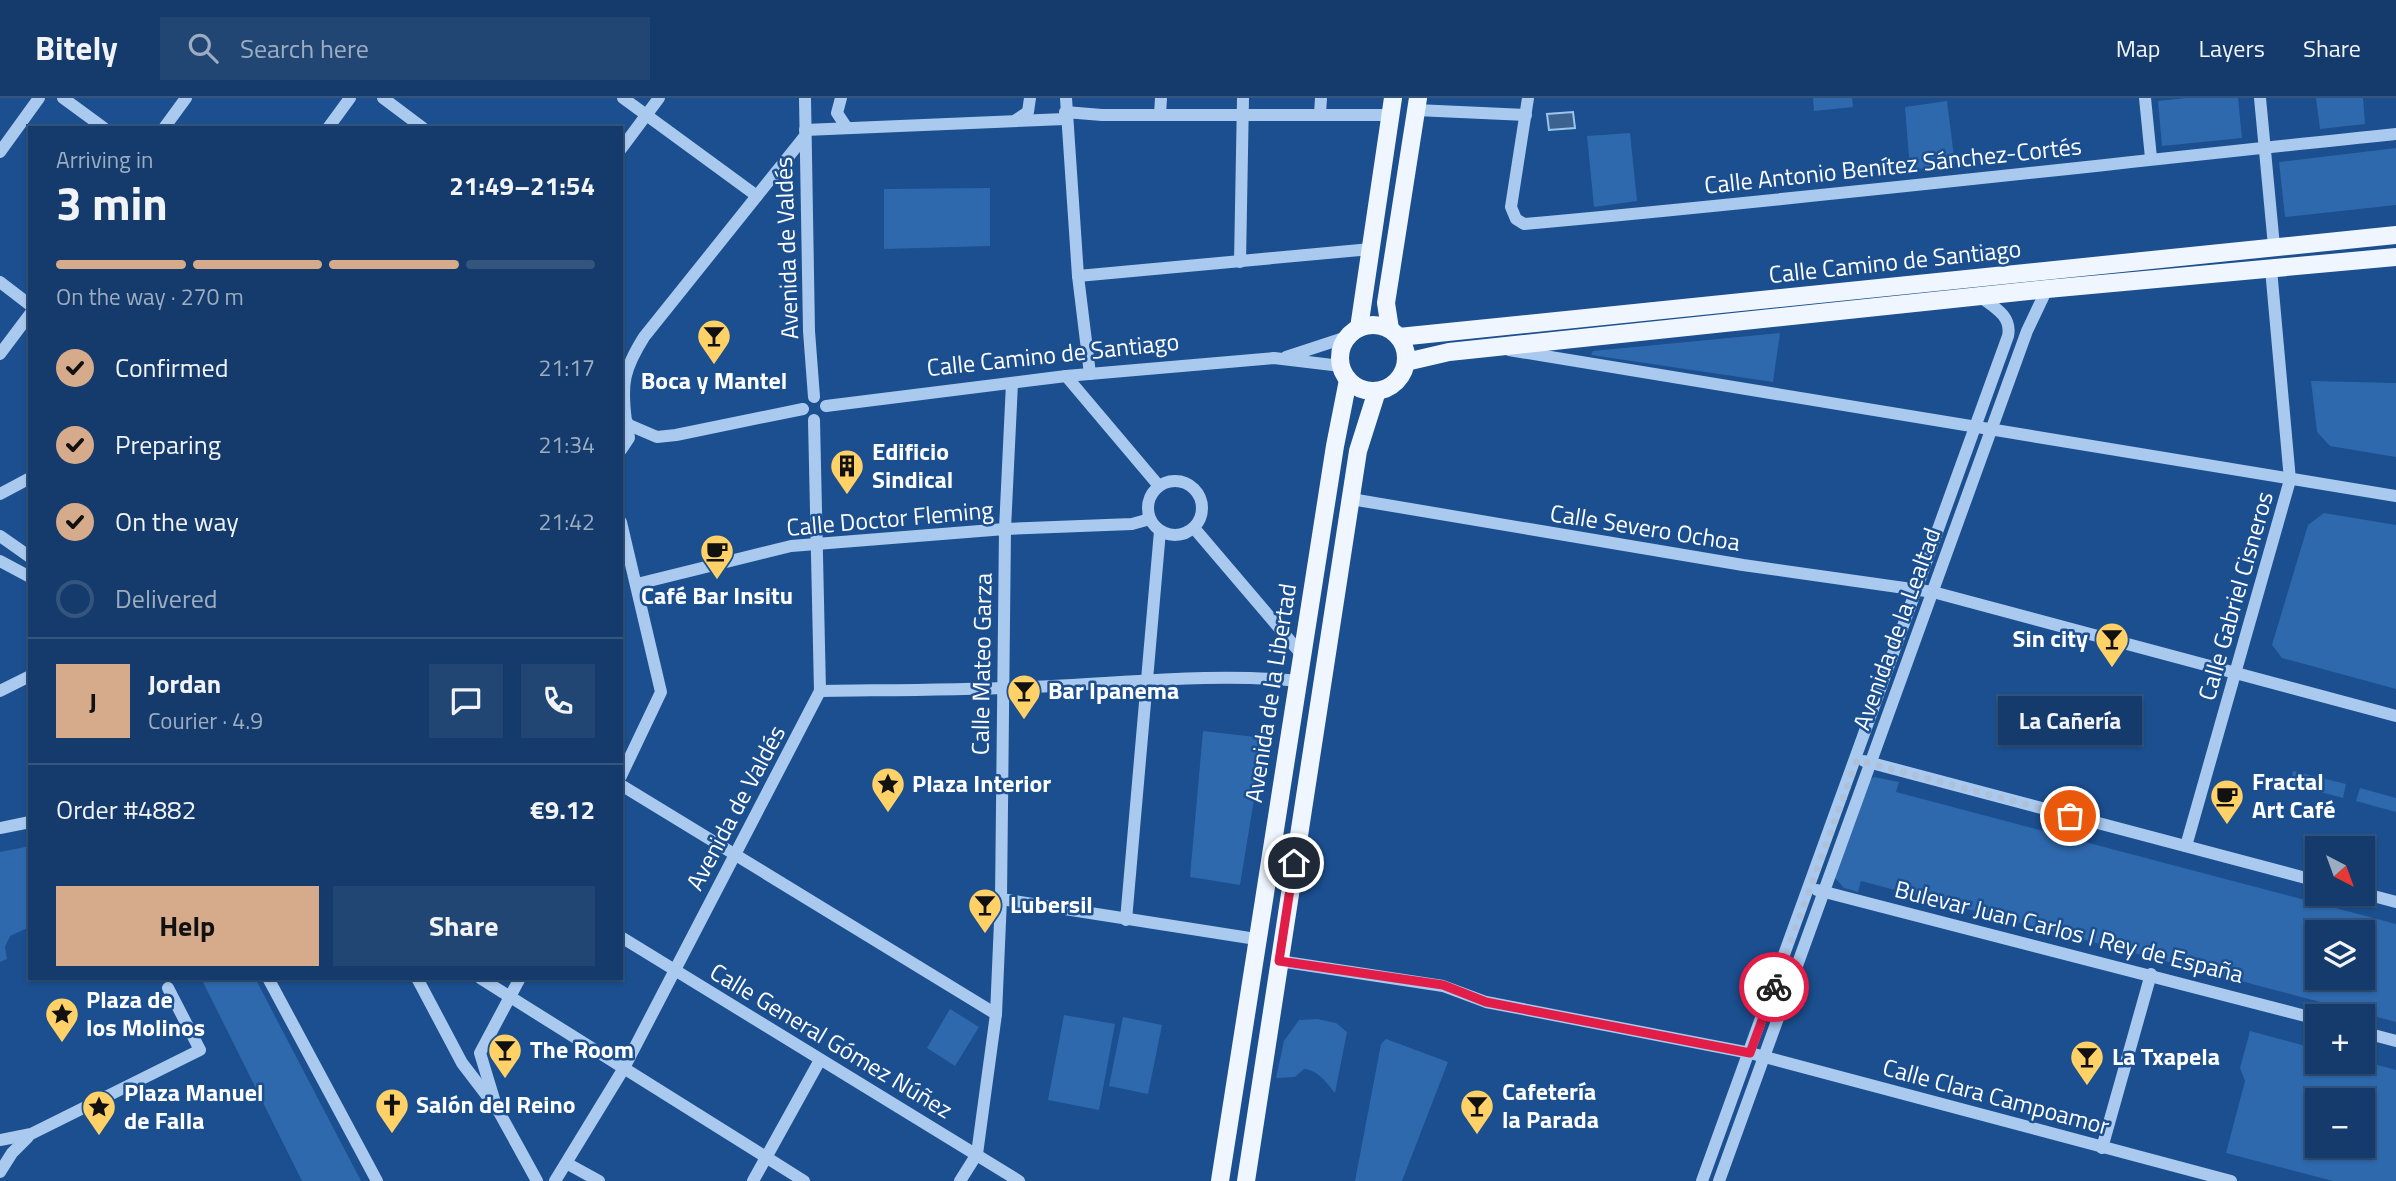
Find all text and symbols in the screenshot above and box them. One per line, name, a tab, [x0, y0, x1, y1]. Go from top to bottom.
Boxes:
search box	[160, 17, 650, 80]
text: Bitely	[35, 23, 118, 73]
icon: search	[184, 29, 222, 67]
text: Search here	[240, 29, 369, 68]
text: Map	[2116, 30, 2161, 66]
text: Layers	[2199, 30, 2265, 66]
text: Share	[2303, 30, 2361, 66]
street label: Calle Antonio Benítez Sánchez-Cortés	[1702, 127, 2083, 203]
text: Arriving in	[56, 142, 153, 177]
street label: Avenida de Valdés	[765, 156, 807, 340]
text: 21:49–21:54	[449, 166, 595, 205]
text: 3 min	[56, 168, 168, 238]
street label: Calle Camino de Santiago	[1767, 230, 2023, 292]
text: On the way · 270 m	[56, 279, 244, 314]
bar icon: Boca y Mantel	[695, 317, 733, 366]
street label: Calle Camino de Santiago	[925, 323, 1181, 385]
text: Confirmed	[115, 348, 229, 387]
icon: check	[56, 349, 94, 387]
text: 21:17	[538, 350, 595, 385]
place label: Boca y Mantel	[641, 362, 787, 398]
text: Preparing	[115, 425, 221, 464]
icon: check	[56, 426, 94, 464]
text: 21:34	[538, 427, 595, 462]
place label: Edificio Sindical	[872, 433, 953, 497]
building icon: Edificio Sindical	[828, 447, 866, 496]
street label: Calle Gabriel Cisneros	[2188, 487, 2282, 704]
street label: Calle Doctor Fleming	[785, 491, 995, 545]
street label: Calle Severo Ochoa	[1548, 494, 1743, 560]
text: On the way	[115, 502, 239, 541]
icon: check	[56, 503, 94, 541]
text: 21:42	[538, 504, 595, 539]
street label: Avenida de la Lealtad	[1843, 523, 1949, 735]
cafe icon: Café Bar Insitu	[698, 532, 736, 581]
street label: Calle Mateo Garza	[961, 573, 1001, 755]
place label: Café Bar Insitu	[641, 577, 793, 613]
text: Delivered	[115, 579, 218, 618]
street label: Avenida de la Libertad	[1235, 581, 1305, 805]
place label: Sin city	[2013, 620, 2088, 656]
bar icon: Sin city	[2093, 620, 2131, 669]
text: Jordan	[148, 664, 221, 703]
button: chat	[429, 664, 503, 738]
button: phone	[521, 664, 595, 738]
bar icon: Bar Ipanema	[1005, 672, 1043, 721]
place label: Bar Ipanema	[1048, 672, 1179, 708]
text: J	[89, 682, 97, 721]
callout: La Cañería	[1998, 697, 2142, 746]
text: Courier · 4.9	[148, 703, 263, 738]
text: La Cañería	[2019, 703, 2121, 738]
street label: Avenida de Valdés	[676, 719, 794, 897]
place label: Fractal Art Café	[2252, 763, 2335, 827]
place icon: Plaza Interior	[869, 765, 907, 814]
place label: Plaza Interior	[912, 765, 1051, 801]
cafe icon: Fractal Art Café	[2208, 777, 2246, 826]
pin	[2040, 786, 2100, 846]
text: Order #4882	[56, 790, 196, 829]
text: €9.12	[530, 790, 595, 829]
icon: bag	[2051, 797, 2089, 835]
pin	[1264, 833, 1324, 893]
north arrow	[2305, 836, 2375, 906]
map controls	[2305, 836, 2375, 1158]
icon: home	[1275, 844, 1313, 882]
street label: Bulevar Juan Carlos I Rey de España	[1891, 870, 2248, 992]
button: Help	[56, 886, 319, 966]
button: Share	[333, 886, 595, 966]
bar icon: Lubersil	[966, 886, 1004, 935]
place label: Lubersil	[1010, 886, 1093, 922]
button: layers	[2305, 920, 2375, 990]
courier	[1739, 952, 1809, 1022]
street label: Calle General Gómez Núñez	[703, 953, 960, 1127]
icon: bike	[1755, 968, 1793, 1006]
place label: Plaza de los Molinos	[86, 981, 205, 1045]
place icon: Plaza de los Molinos	[43, 995, 81, 1044]
button: +	[2305, 1004, 2375, 1074]
bar icon: The Room	[486, 1031, 524, 1080]
place label: The Room	[530, 1031, 634, 1067]
bar icon: La Txapela	[2068, 1038, 2106, 1087]
place label: La Txapela	[2112, 1038, 2220, 1074]
street label: Calle Clara Campoamor	[1879, 1048, 2114, 1144]
place label: Cafetería la Parada	[1502, 1073, 1599, 1137]
place label: Plaza Manuel de Falla	[124, 1074, 263, 1138]
church icon: Salón del Reino	[373, 1086, 411, 1135]
place label: Salón del Reino	[416, 1086, 575, 1122]
bar icon: Cafetería la Parada	[1458, 1087, 1496, 1136]
place icon: Plaza Manuel de Falla	[80, 1088, 118, 1137]
button: −	[2305, 1088, 2375, 1158]

